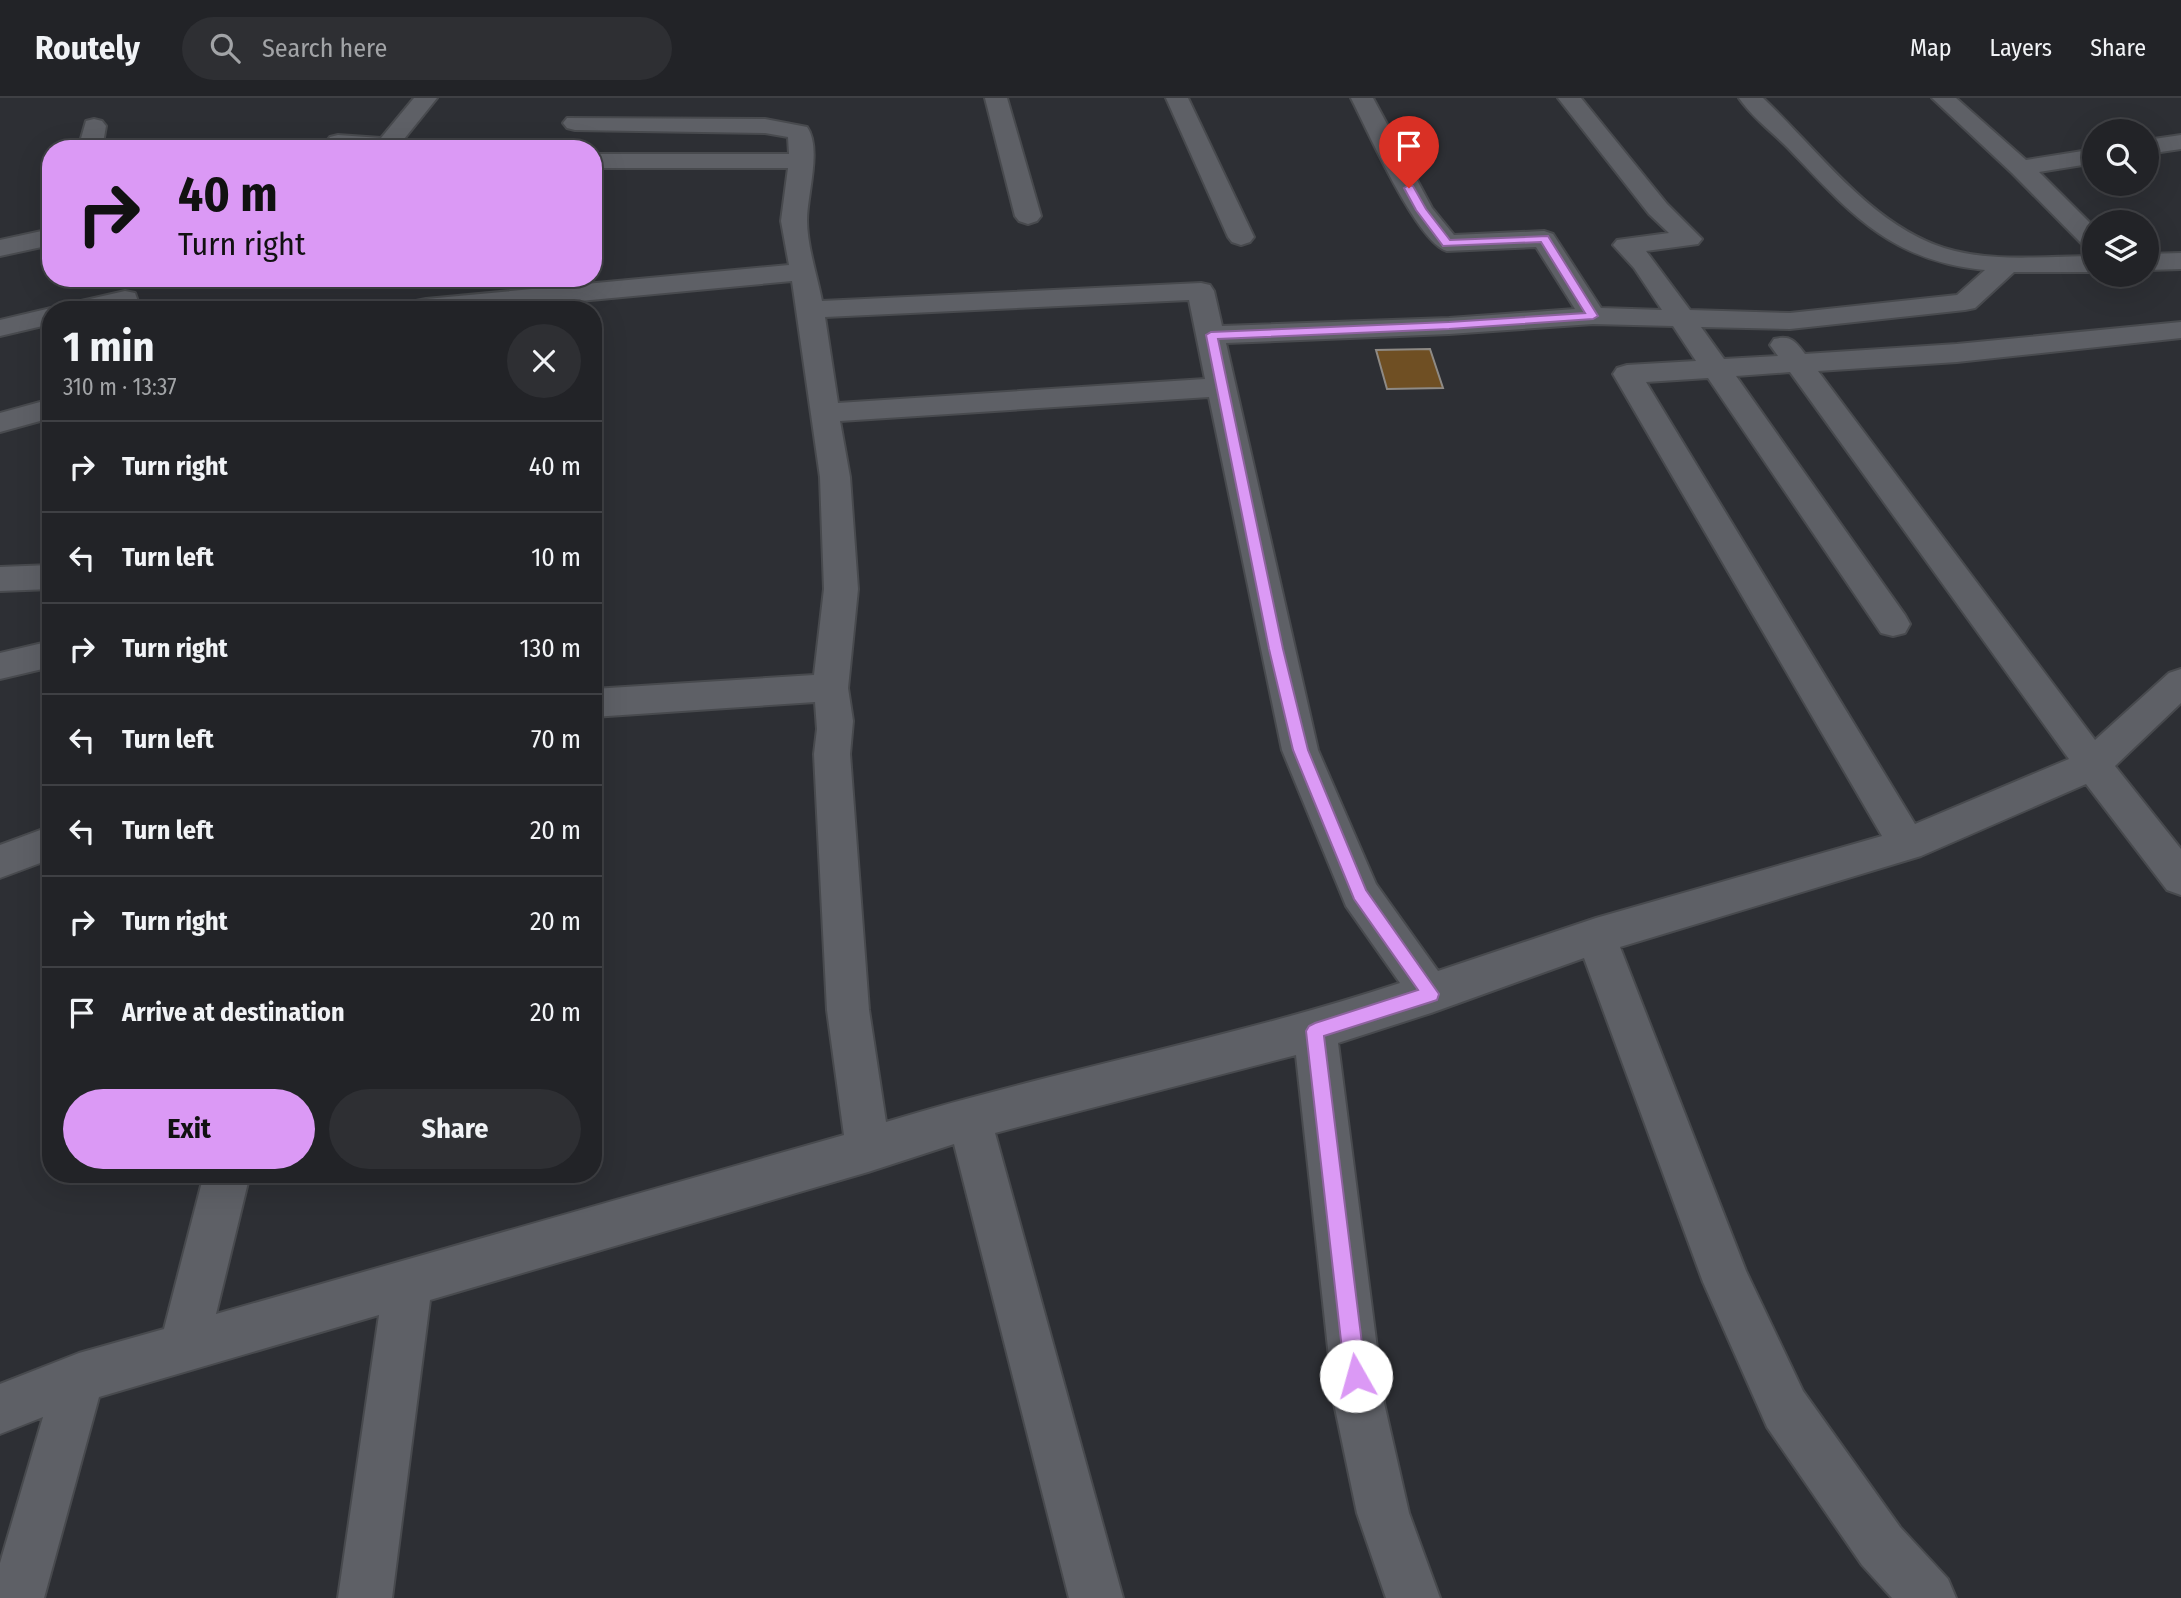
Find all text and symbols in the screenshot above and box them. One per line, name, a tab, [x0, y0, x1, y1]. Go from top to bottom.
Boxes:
search box	[182, 17, 672, 80]
text: Routely	[35, 28, 140, 68]
icon: search	[206, 29, 244, 67]
text: Search here	[262, 33, 387, 64]
text: Map	[1910, 34, 1952, 62]
text: Layers	[1990, 34, 2052, 62]
text: Share	[2090, 34, 2146, 62]
pin	[1379, 116, 1439, 188]
map controls	[2082, 119, 2159, 287]
button: search	[2082, 119, 2159, 196]
icon: arrive	[1390, 127, 1428, 165]
text: 40 m	[178, 165, 278, 224]
icon: right	[63, 168, 154, 259]
button: layers	[2082, 210, 2159, 287]
text: Turn right	[178, 225, 305, 263]
text: 1 min	[63, 322, 154, 372]
button: close	[507, 324, 581, 398]
text: 310 m · 13:37	[63, 373, 177, 401]
icon: right	[63, 448, 101, 486]
text: Turn right	[122, 451, 228, 482]
text: 40 m	[529, 451, 581, 482]
icon: left	[63, 539, 101, 577]
text: Turn left	[122, 542, 214, 573]
text: 10 m	[531, 542, 581, 573]
icon: right	[63, 630, 101, 668]
text: Turn right	[122, 633, 228, 664]
text: 130 m	[519, 633, 581, 664]
icon: left	[63, 721, 101, 759]
text: Turn left	[122, 724, 214, 755]
text: 70 m	[531, 724, 581, 755]
icon: left	[63, 812, 101, 850]
text: Turn left	[122, 815, 214, 846]
text: 20 m	[530, 815, 581, 846]
icon: right	[63, 903, 101, 941]
text: Turn right	[122, 906, 228, 937]
text: 20 m	[530, 906, 581, 937]
icon: arrive	[63, 994, 101, 1032]
text: Arrive at destination	[122, 997, 345, 1028]
text: 20 m	[530, 997, 581, 1028]
button: Exit	[63, 1089, 315, 1169]
button: Share	[329, 1089, 581, 1169]
position arrow	[1319, 1339, 1393, 1413]

